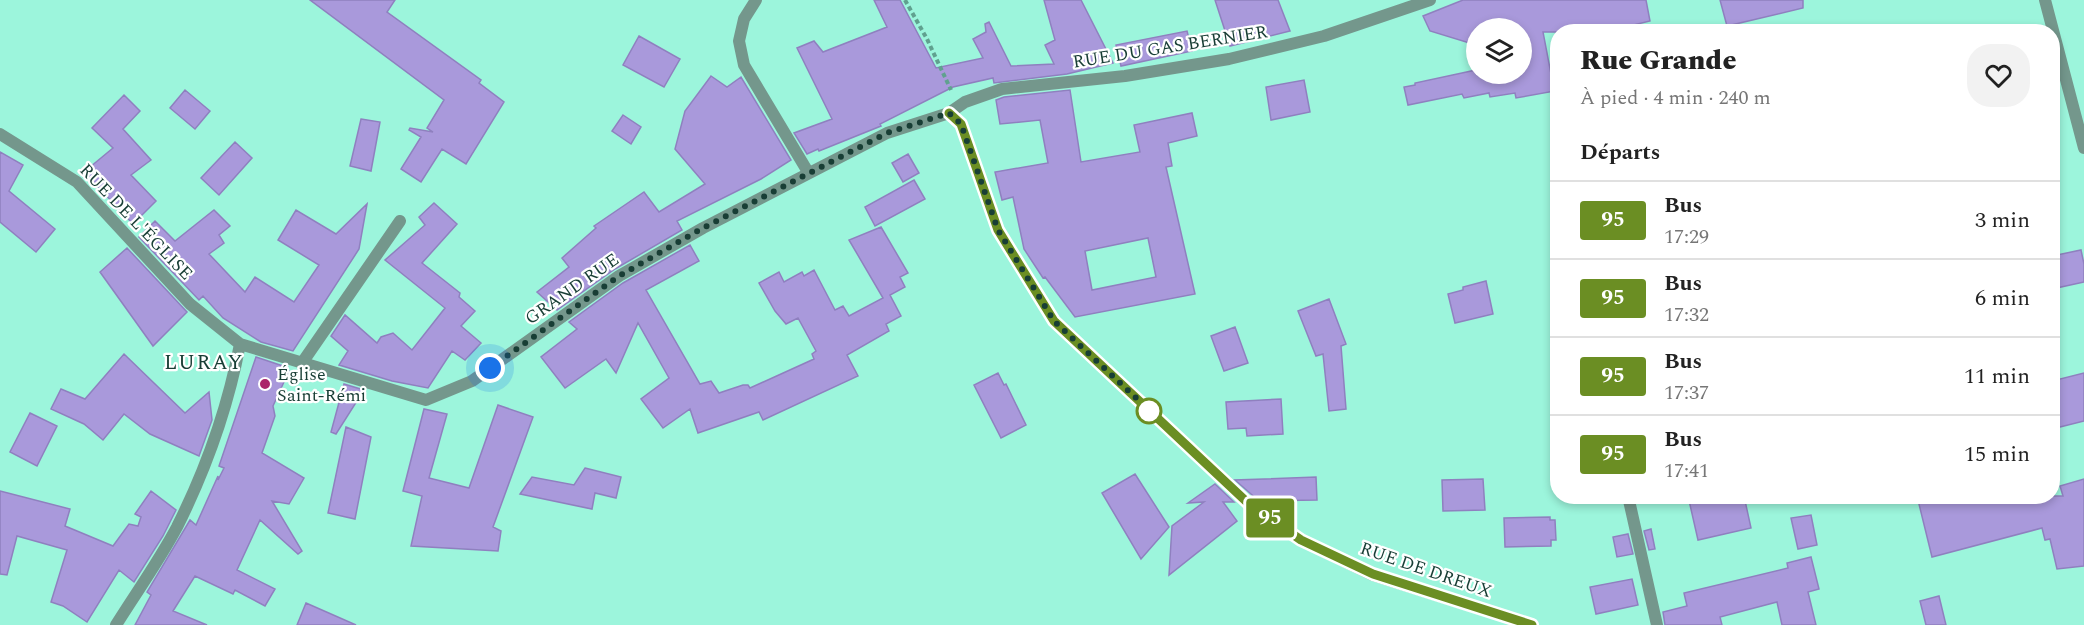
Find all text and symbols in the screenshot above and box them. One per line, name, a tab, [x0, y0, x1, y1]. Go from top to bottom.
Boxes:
street label: RUE DU GAS BERNIER	[1071, 18, 1269, 76]
map controls	[1466, 18, 1532, 84]
button: layers	[1466, 18, 1532, 84]
text: Rue Grande	[1580, 39, 1736, 82]
button: heart	[1967, 44, 2030, 107]
text: À pied · 4 min · 240 m	[1580, 83, 1771, 113]
text: Départs	[1580, 136, 1660, 169]
street label: RUE DE L'ÉGLISE	[73, 157, 199, 287]
text: Bus	[1664, 189, 1702, 222]
text: 95	[1601, 204, 1625, 236]
text: 3 min	[1975, 204, 2030, 237]
text: 17:29	[1664, 222, 1709, 252]
street label: GRAND RUE	[519, 246, 625, 332]
text: Bus	[1664, 267, 1702, 300]
text: 95	[1601, 282, 1625, 314]
text: 6 min	[1975, 282, 2030, 315]
text: 17:32	[1664, 300, 1709, 330]
text: Bus	[1664, 345, 1702, 378]
district label: LURAY	[164, 347, 244, 379]
your location	[475, 353, 505, 383]
text: 95	[1601, 360, 1625, 392]
text: 11 min	[1964, 360, 2030, 393]
place label: Église Saint-Rémi	[277, 361, 366, 409]
marker: Église Saint-Rémi	[258, 377, 272, 391]
text: 17:37	[1664, 378, 1709, 408]
unlabelled marker	[1136, 398, 1162, 424]
text: Bus	[1664, 423, 1702, 456]
text: 95	[1601, 438, 1625, 470]
text: 15 min	[1964, 438, 2030, 471]
text: 17:41	[1664, 456, 1709, 486]
line badge: 95	[1243, 498, 1297, 538]
text: 95	[1258, 502, 1282, 534]
street label: RUE DE DREUX	[1356, 535, 1496, 605]

